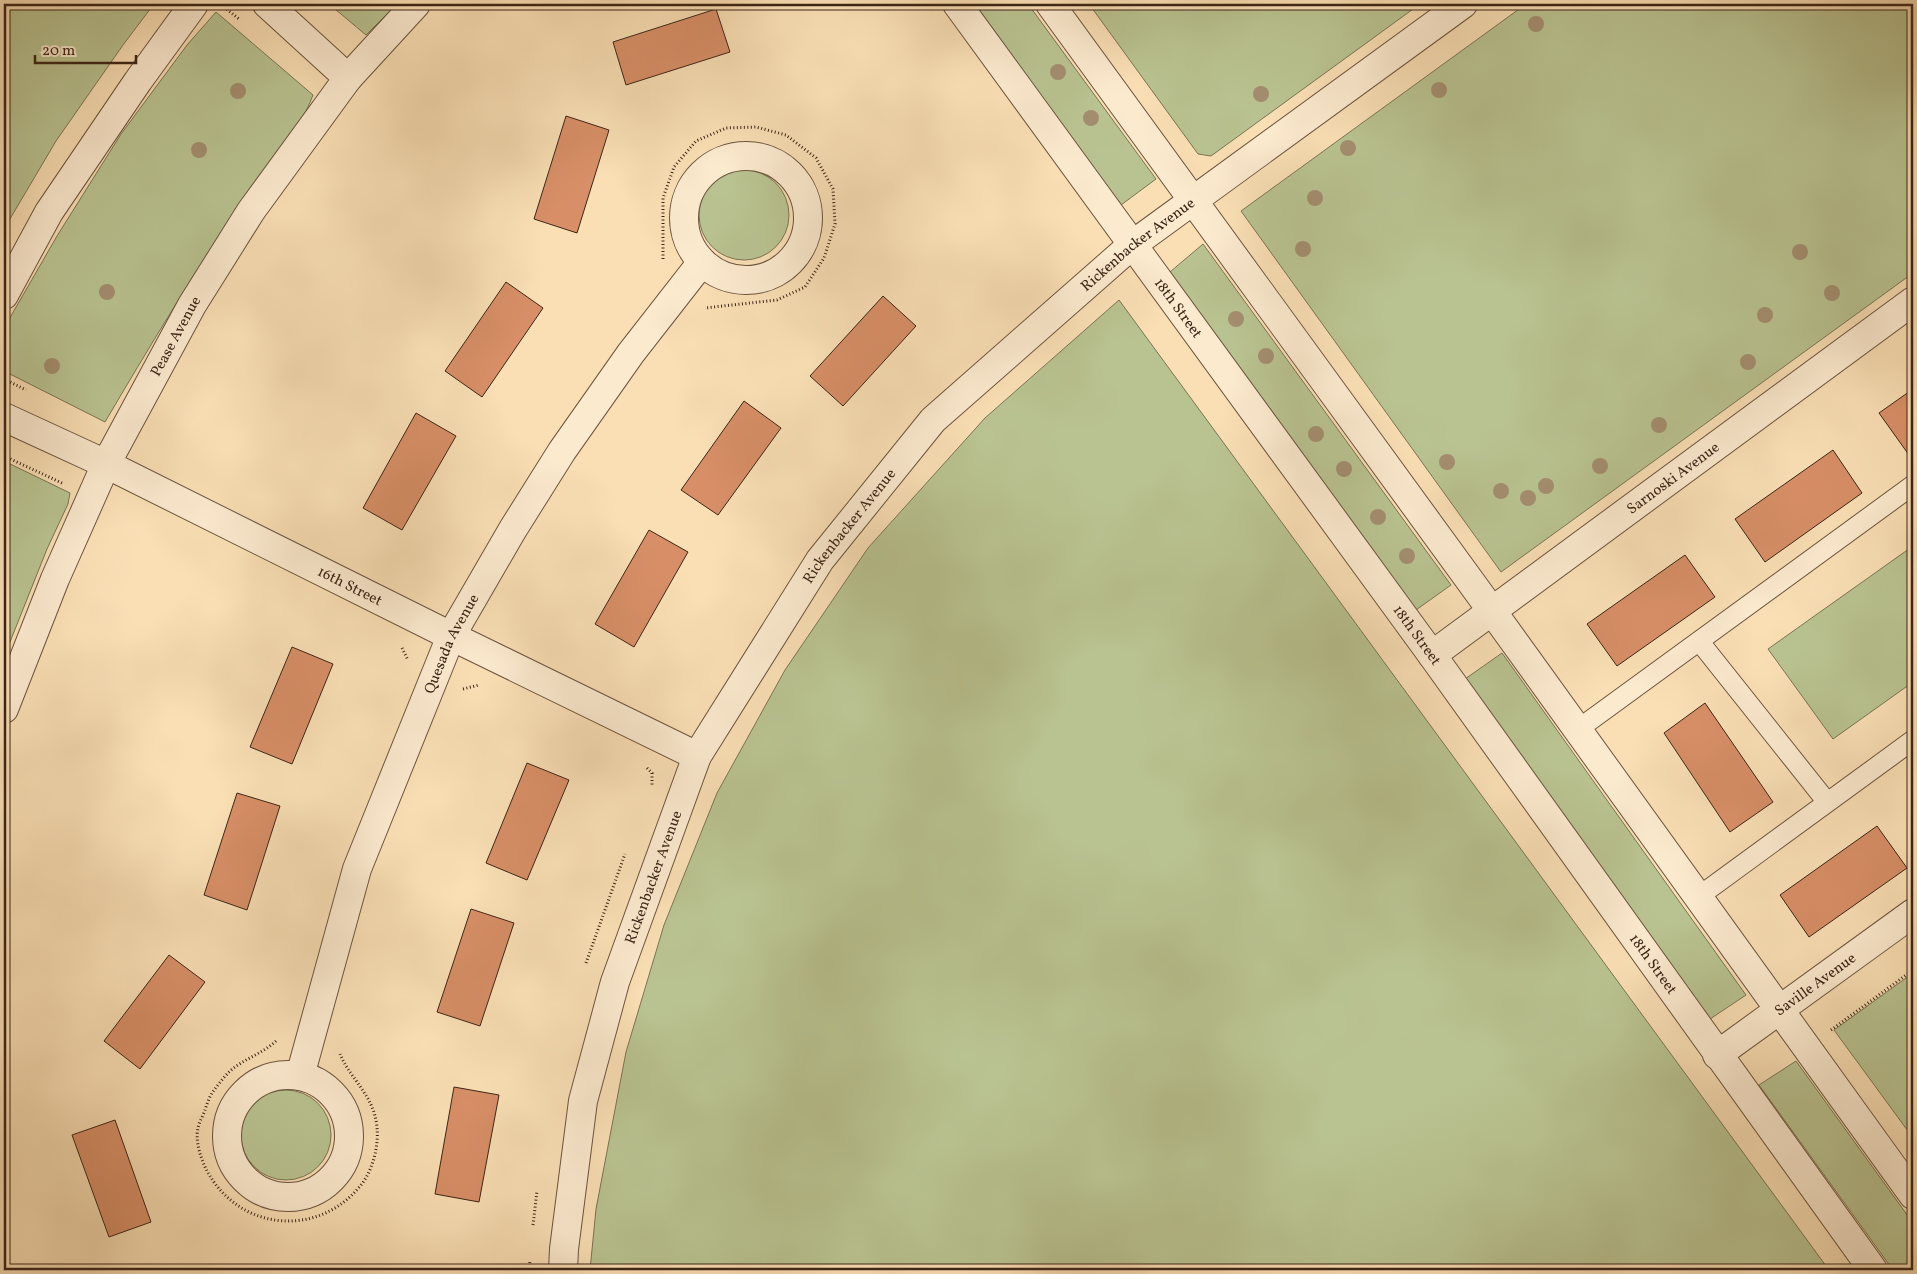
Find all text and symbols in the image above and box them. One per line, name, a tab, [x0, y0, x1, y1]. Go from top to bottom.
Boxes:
scale bar	[35, 32, 136, 64]
text: 20 m	[42, 41, 75, 62]
street label: Rickenbacker Avenue	[1077, 193, 1200, 297]
street label: 18th Street	[1148, 274, 1207, 343]
street label: Pease Avenue	[146, 292, 207, 381]
street label: Sarnoski Avenue	[1623, 438, 1724, 520]
street label: Rickenbacker Avenue	[799, 465, 902, 588]
street label: 16th Street	[313, 562, 385, 612]
street label: Quesada Avenue	[420, 591, 485, 697]
street label: 18th Street	[1387, 601, 1445, 670]
street label: Rickenbacker Avenue	[621, 808, 688, 947]
street label: 18th Street	[1623, 930, 1681, 999]
street label: Saville Avenue	[1771, 949, 1861, 1022]

